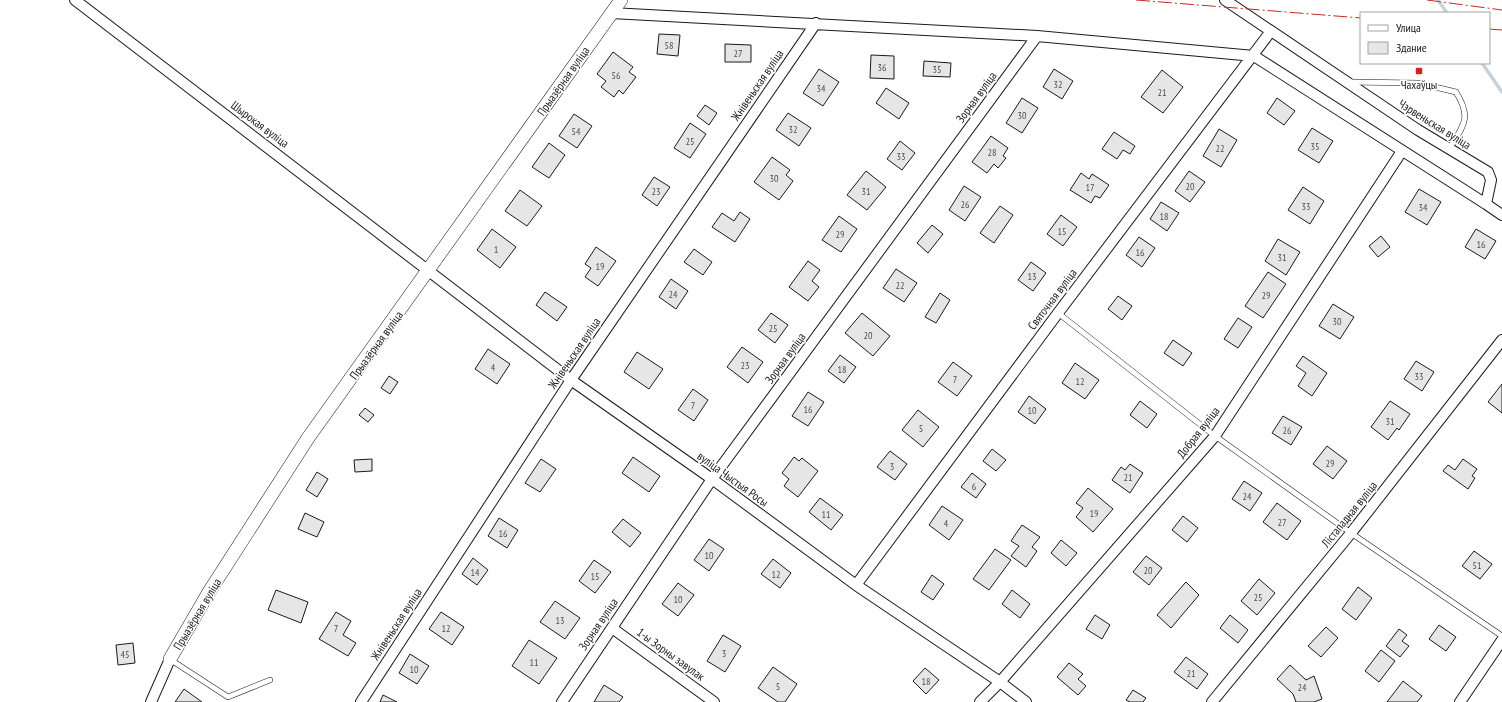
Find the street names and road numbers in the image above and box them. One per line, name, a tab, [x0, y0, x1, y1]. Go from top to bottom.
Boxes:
street label: Прыазёрная вуліца	[534, 43, 593, 119]
street label: Жнівеньская вуліца	[727, 46, 786, 124]
street label: Зорная вуліца	[952, 68, 1000, 126]
street label: Чэрвеньская вуліца	[1396, 96, 1474, 152]
street label: Шырокая вуліца	[228, 97, 292, 151]
street label: Святочная вуліца	[1024, 265, 1080, 333]
street label: Прыазёрная вуліца	[346, 308, 406, 382]
street label: Жнівеньская вуліца	[544, 314, 603, 392]
street label: Зорная вуліца	[761, 329, 809, 387]
street label: Добрая вуліца	[1173, 403, 1223, 461]
street label: вуліца Чыстыя Росы	[695, 448, 771, 510]
street label: Лістападная вуліца	[1317, 478, 1380, 551]
street label: Прыазёрная вуліца	[170, 575, 224, 653]
street label: Жнівеньская вуліца	[367, 585, 425, 664]
street label: Зорная вуліца	[575, 595, 621, 653]
street label: 1-ы Зорны завулак	[634, 624, 708, 684]

